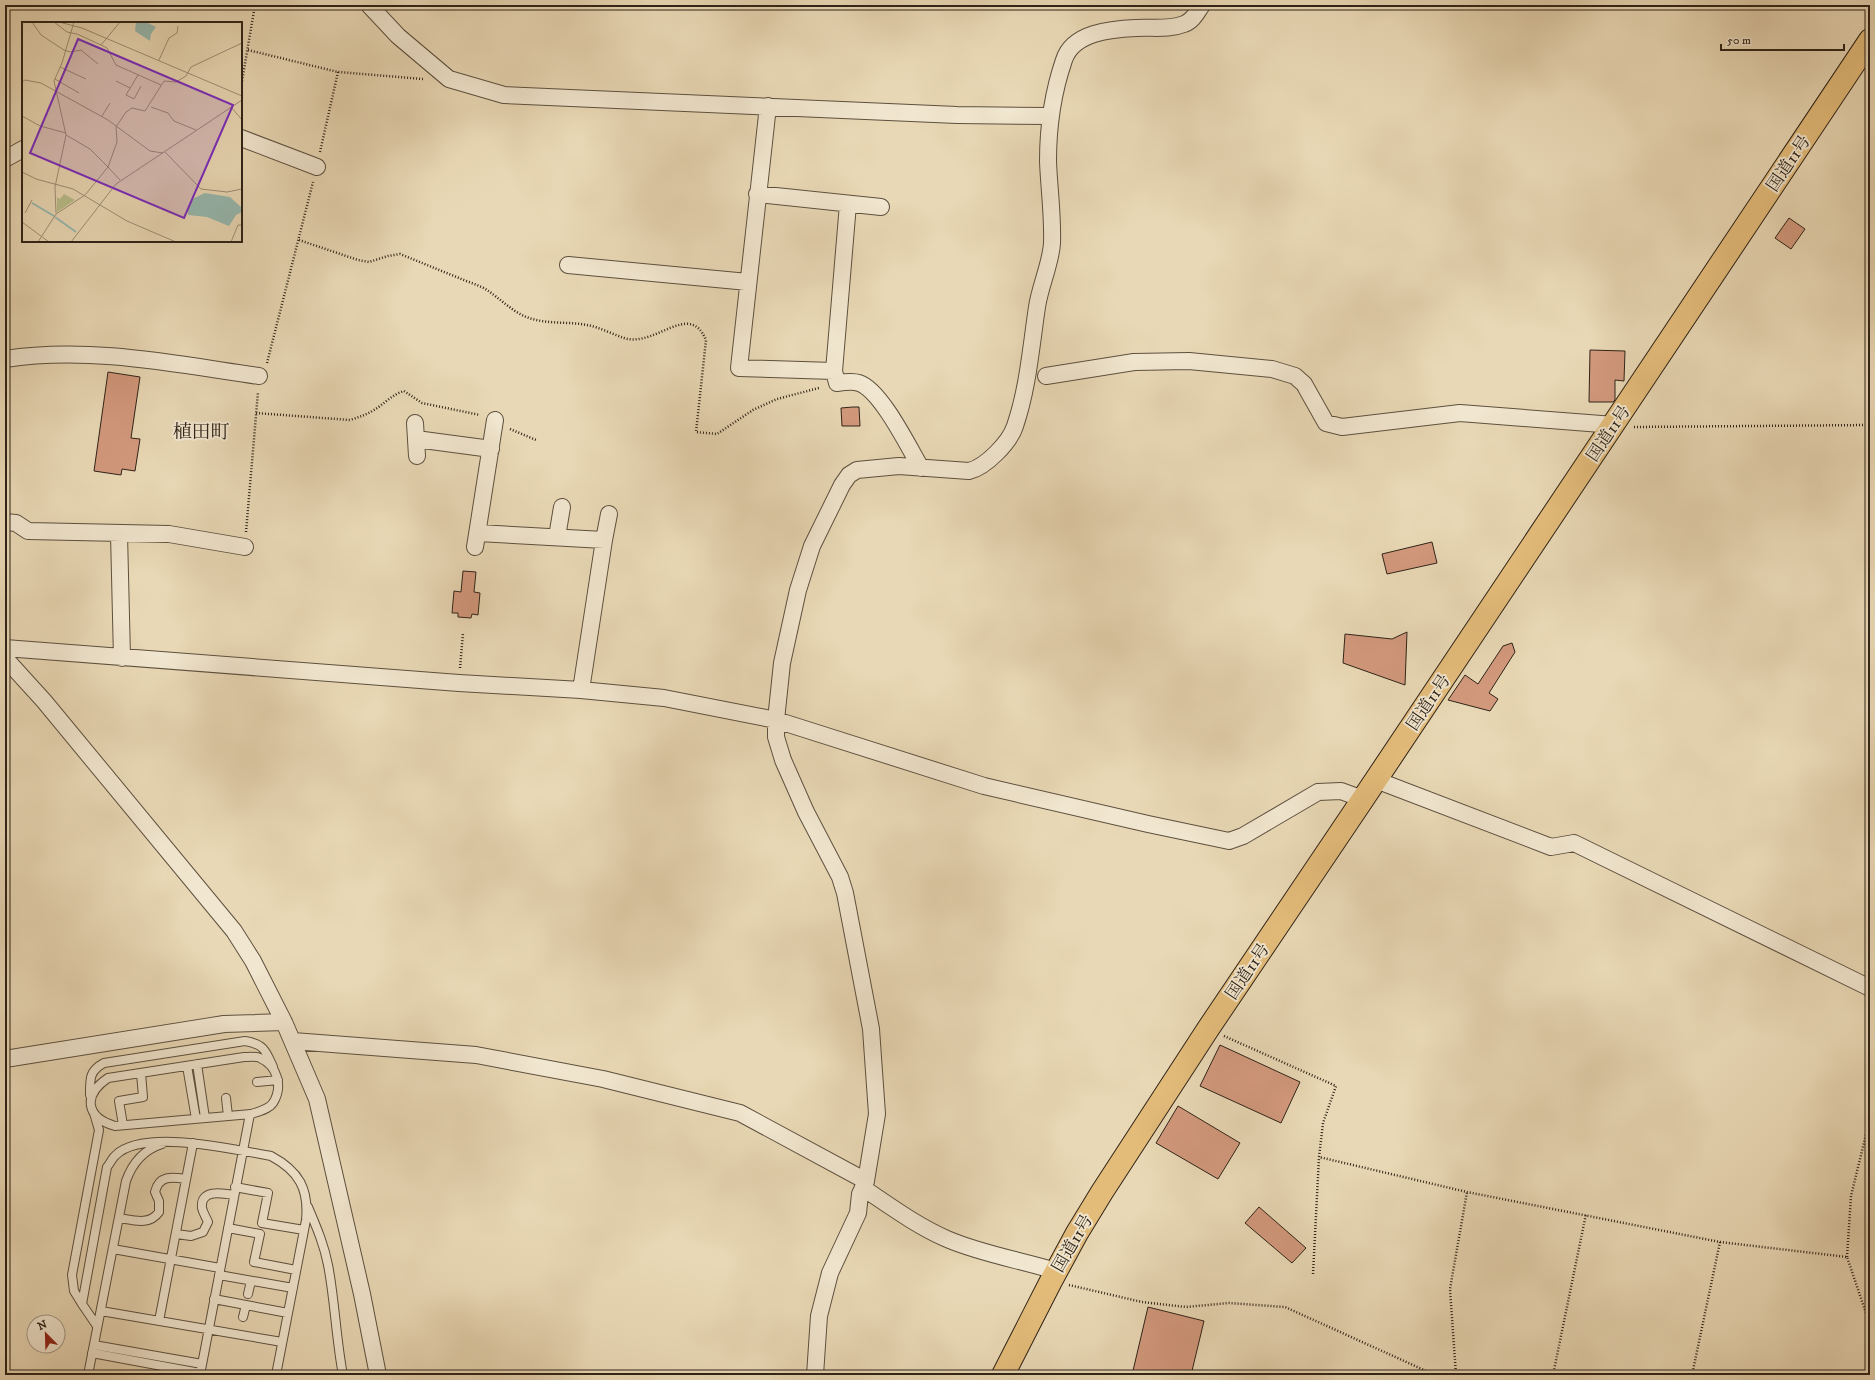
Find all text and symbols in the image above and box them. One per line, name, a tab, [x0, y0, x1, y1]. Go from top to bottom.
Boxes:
inset map	[22, 22, 242, 242]
scale bar	[1721, 26, 1844, 52]
text: 50 m	[1727, 33, 1751, 48]
street label: 国道11号	[1762, 131, 1816, 196]
street label: 国道11号	[1582, 401, 1636, 466]
district label: 植田町	[172, 421, 230, 444]
street label: 国道11号	[1402, 670, 1456, 735]
street label: 国道11号	[1221, 939, 1275, 1004]
street label: 国道11号	[1047, 1211, 1098, 1276]
north arrow	[26, 1314, 66, 1354]
text: N	[36, 1318, 49, 1334]

